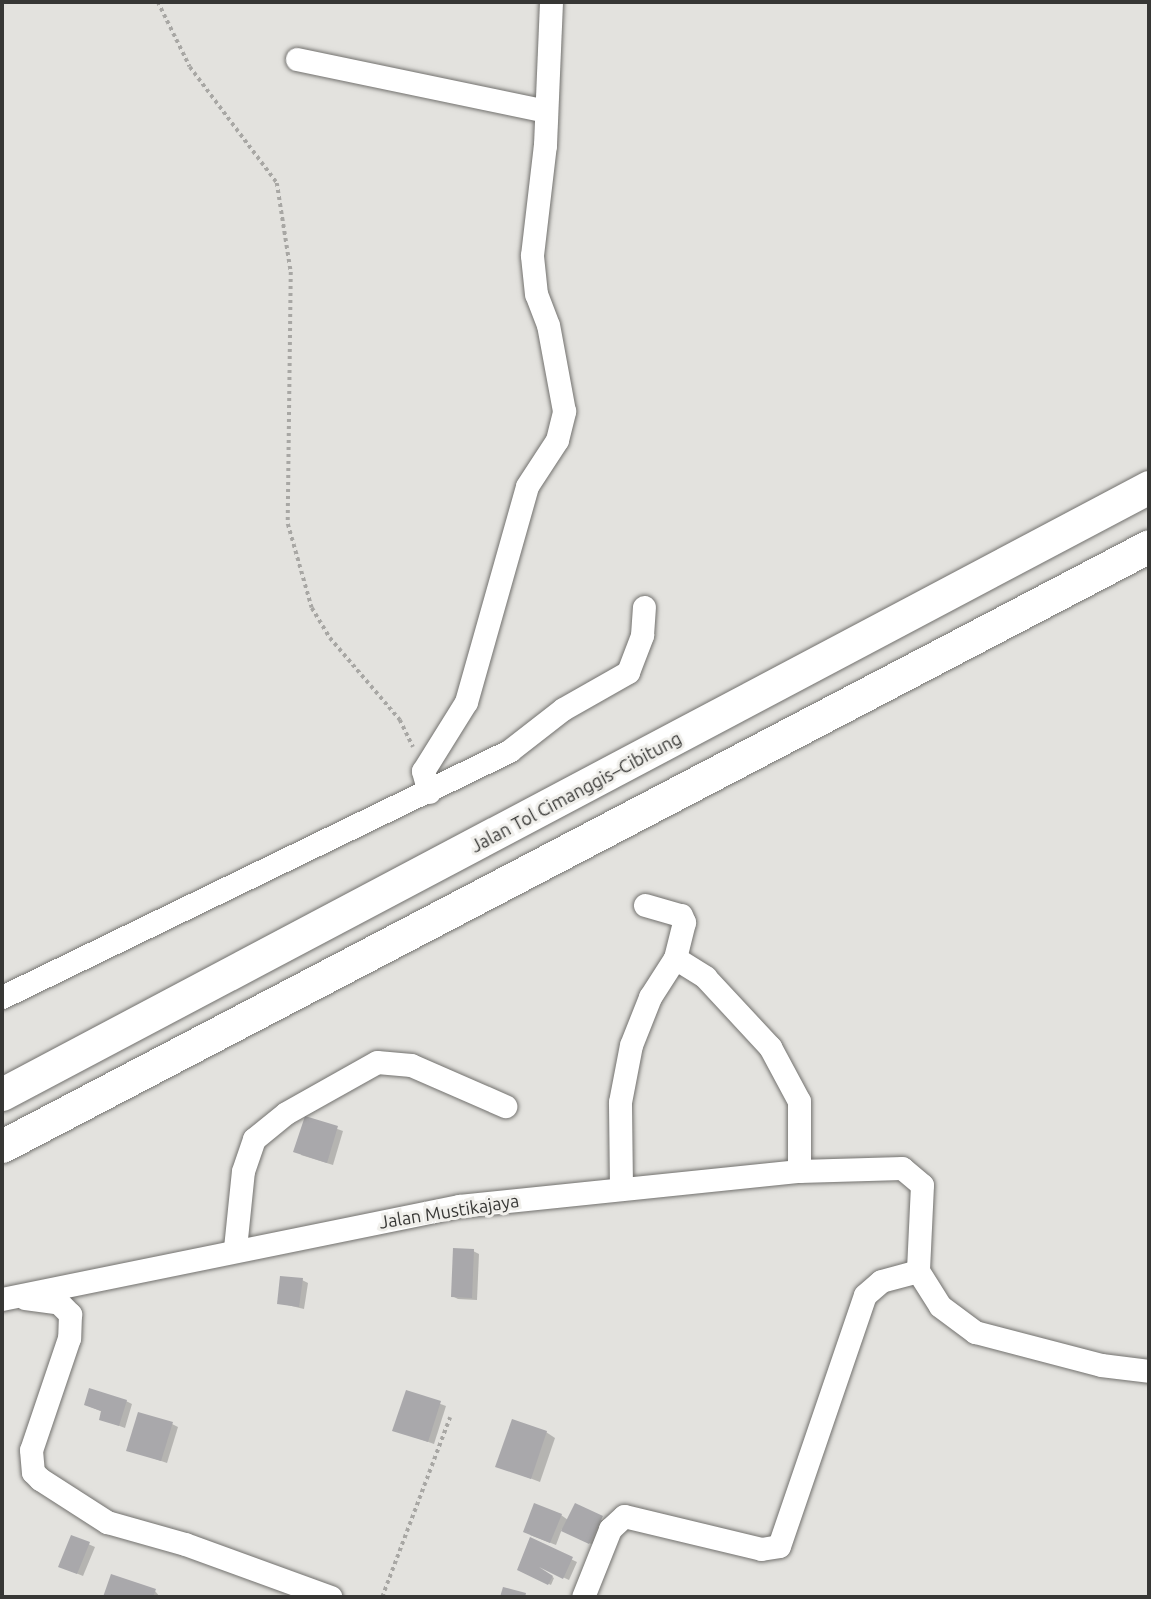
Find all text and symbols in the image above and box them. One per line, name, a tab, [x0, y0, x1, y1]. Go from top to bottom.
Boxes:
street label: Jalan Tol Cimanggis–Cibitung	[467, 727, 685, 857]
street label: Jalan Mustikajaya	[377, 1189, 521, 1233]

